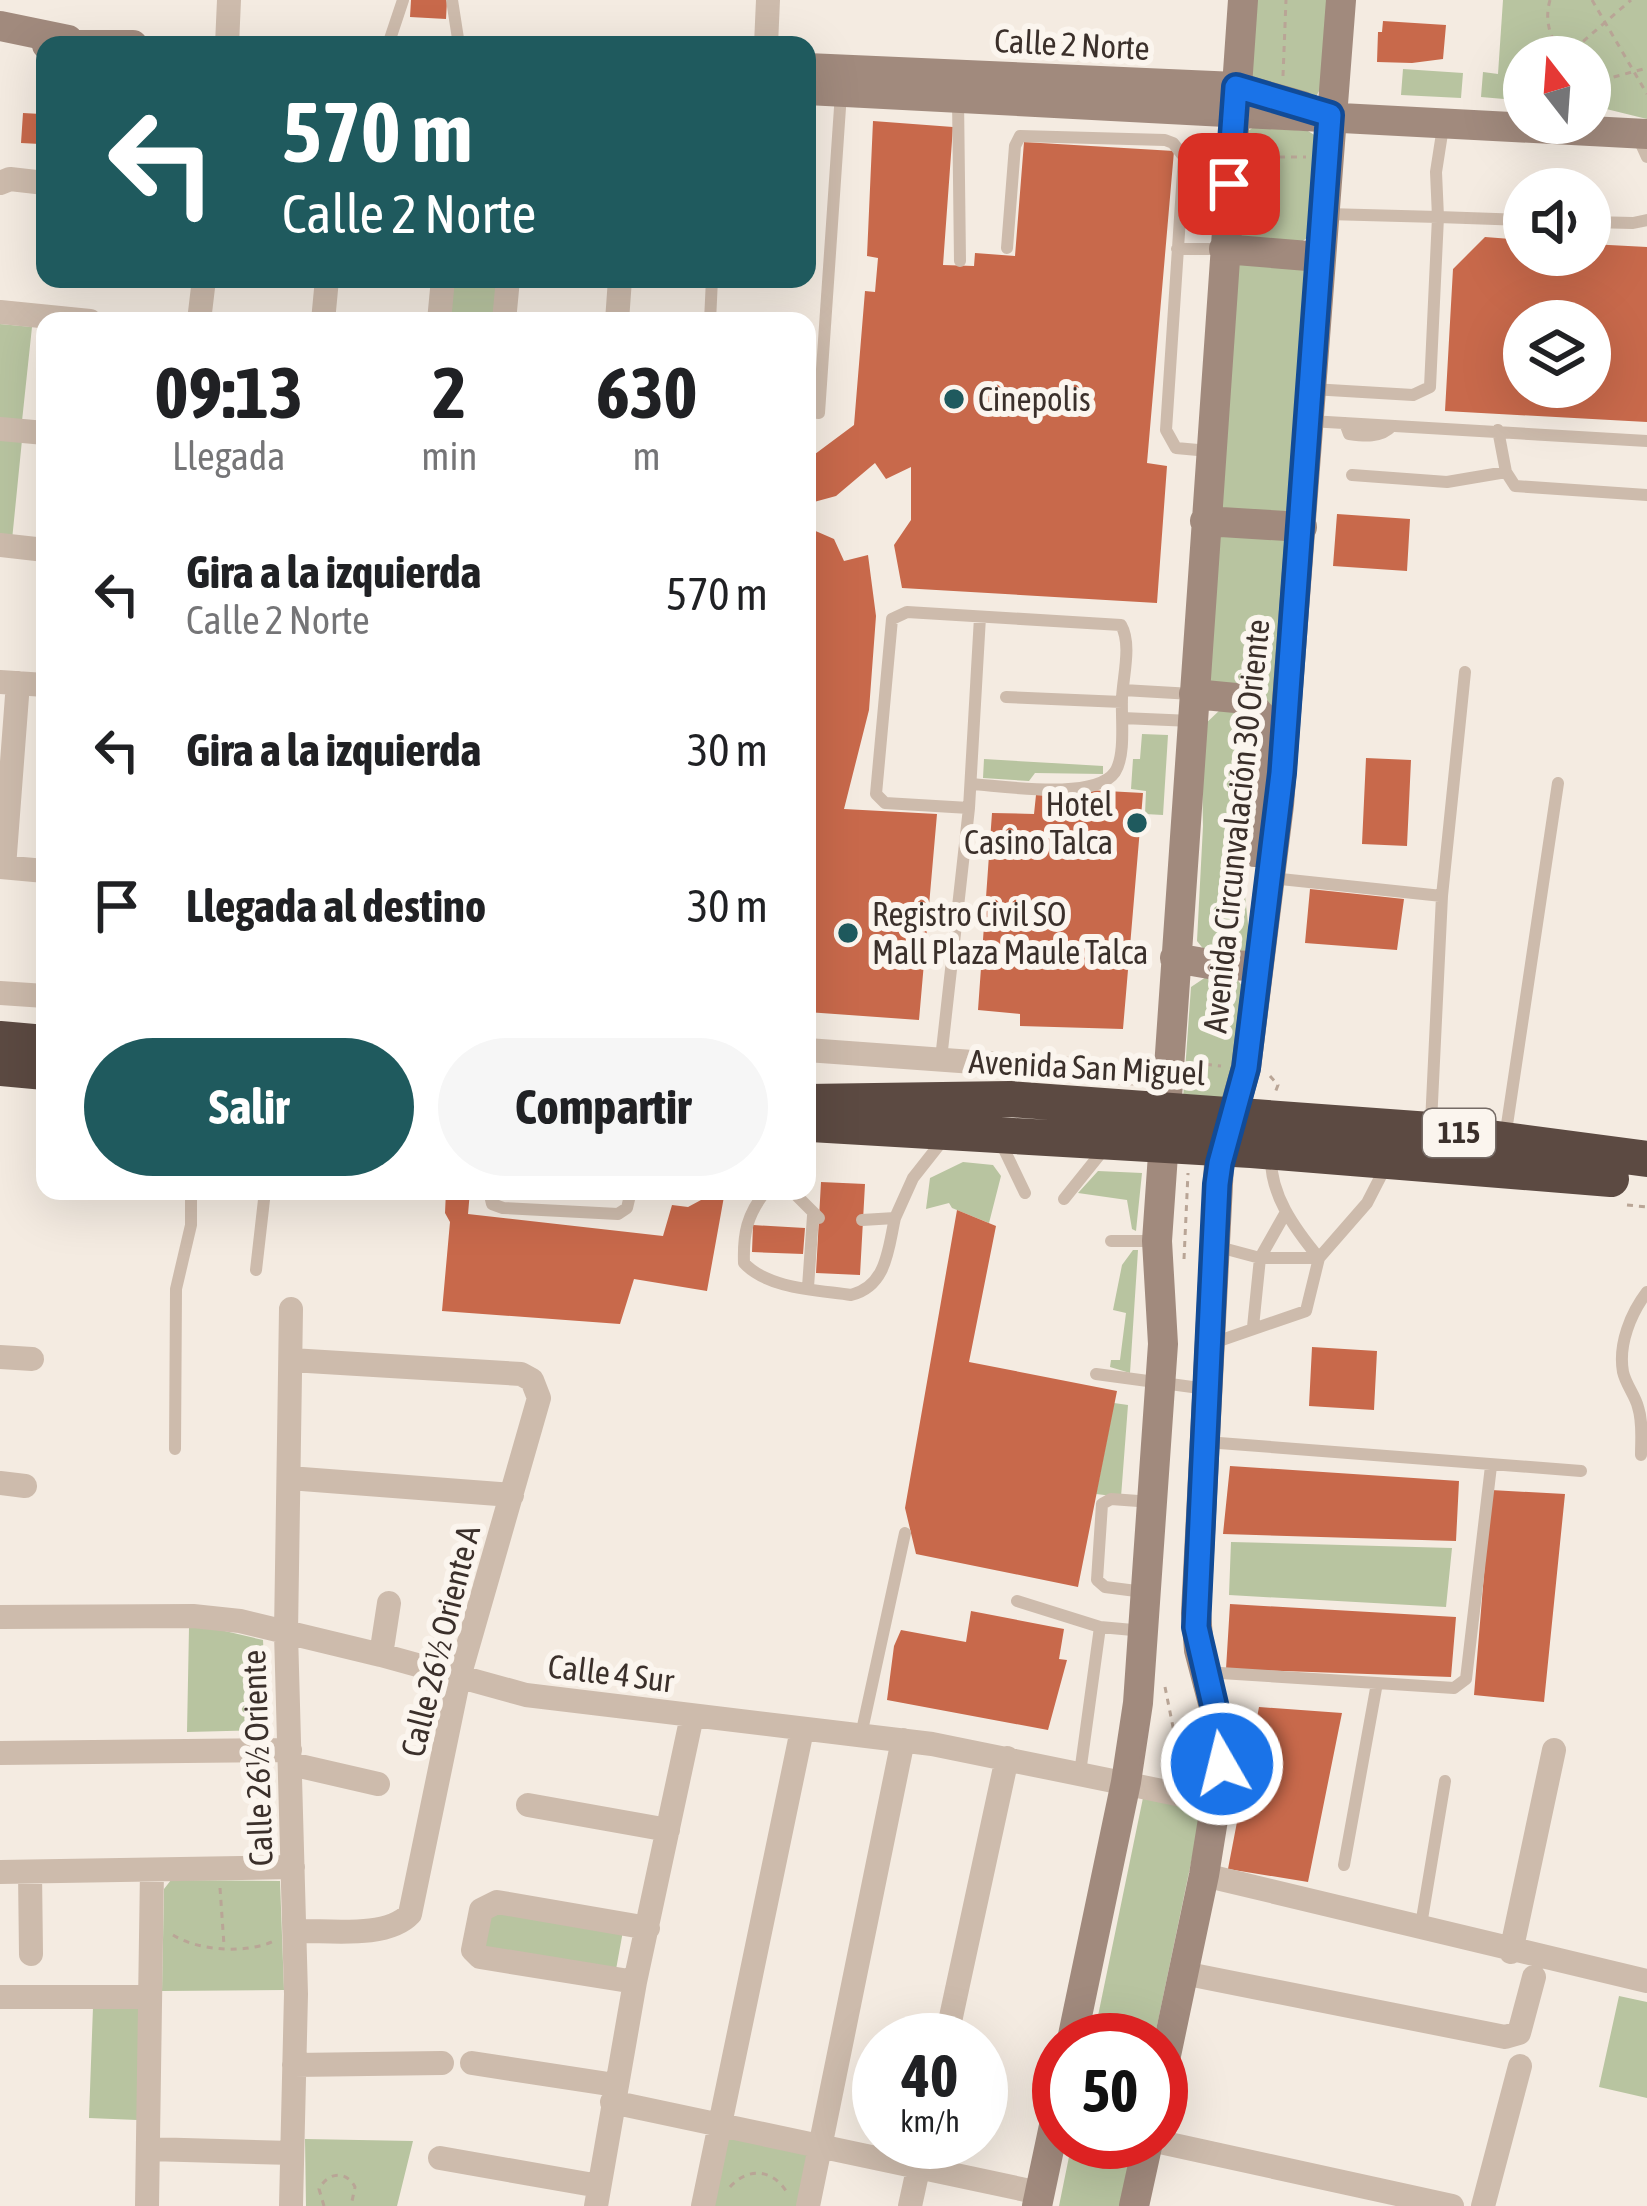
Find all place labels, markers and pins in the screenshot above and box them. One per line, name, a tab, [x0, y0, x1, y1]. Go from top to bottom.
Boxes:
pin	[1178, 133, 1280, 235]
place label: Cinepolis	[978, 380, 1091, 418]
marker: Cinepolis	[941, 386, 967, 412]
place label: Hotel Casino Talca	[964, 785, 1113, 861]
marker: Hotel Casino Talca	[1124, 810, 1150, 836]
place label: Registro Civil SO Mall Plaza Maule Talca	[872, 895, 1148, 971]
marker: Registro Civil SO Mall Plaza Maule Talca	[835, 920, 861, 946]

